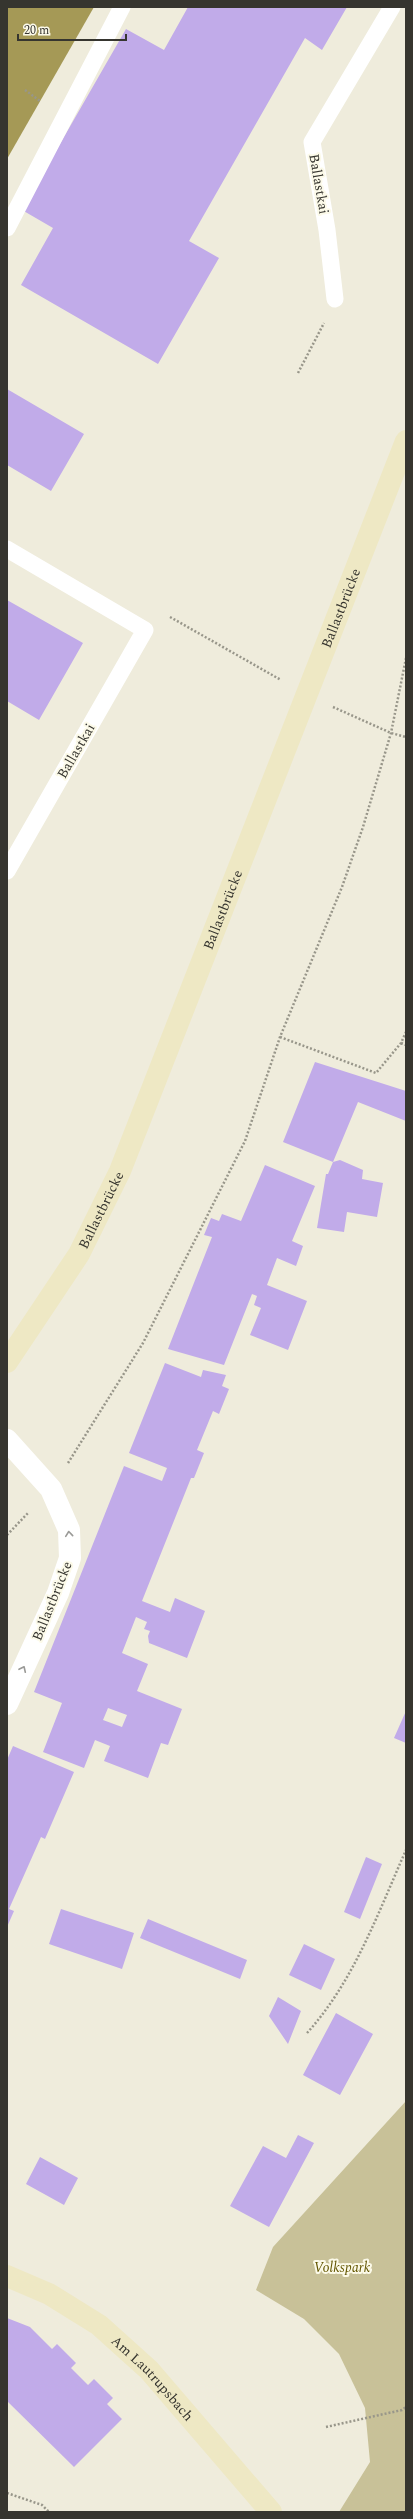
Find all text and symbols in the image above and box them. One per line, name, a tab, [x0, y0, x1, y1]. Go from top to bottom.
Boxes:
scale bar	[18, 16, 126, 42]
text: 20 m	[24, 21, 49, 40]
street label: Ballastkai	[303, 152, 335, 216]
street label: Ballastbrücke	[315, 565, 366, 651]
street label: Ballastkai	[52, 719, 100, 783]
street label: Ballastbrücke	[197, 866, 248, 953]
street label: Ballastbrücke	[73, 1167, 129, 1252]
one-way arrow	[64, 1531, 73, 1537]
street label: Ballastbrücke	[26, 1558, 78, 1644]
one-way arrow	[18, 1665, 26, 1673]
park label: Volkspark	[314, 2257, 371, 2278]
street label: Am Lautrupsbach	[107, 2330, 199, 2425]

